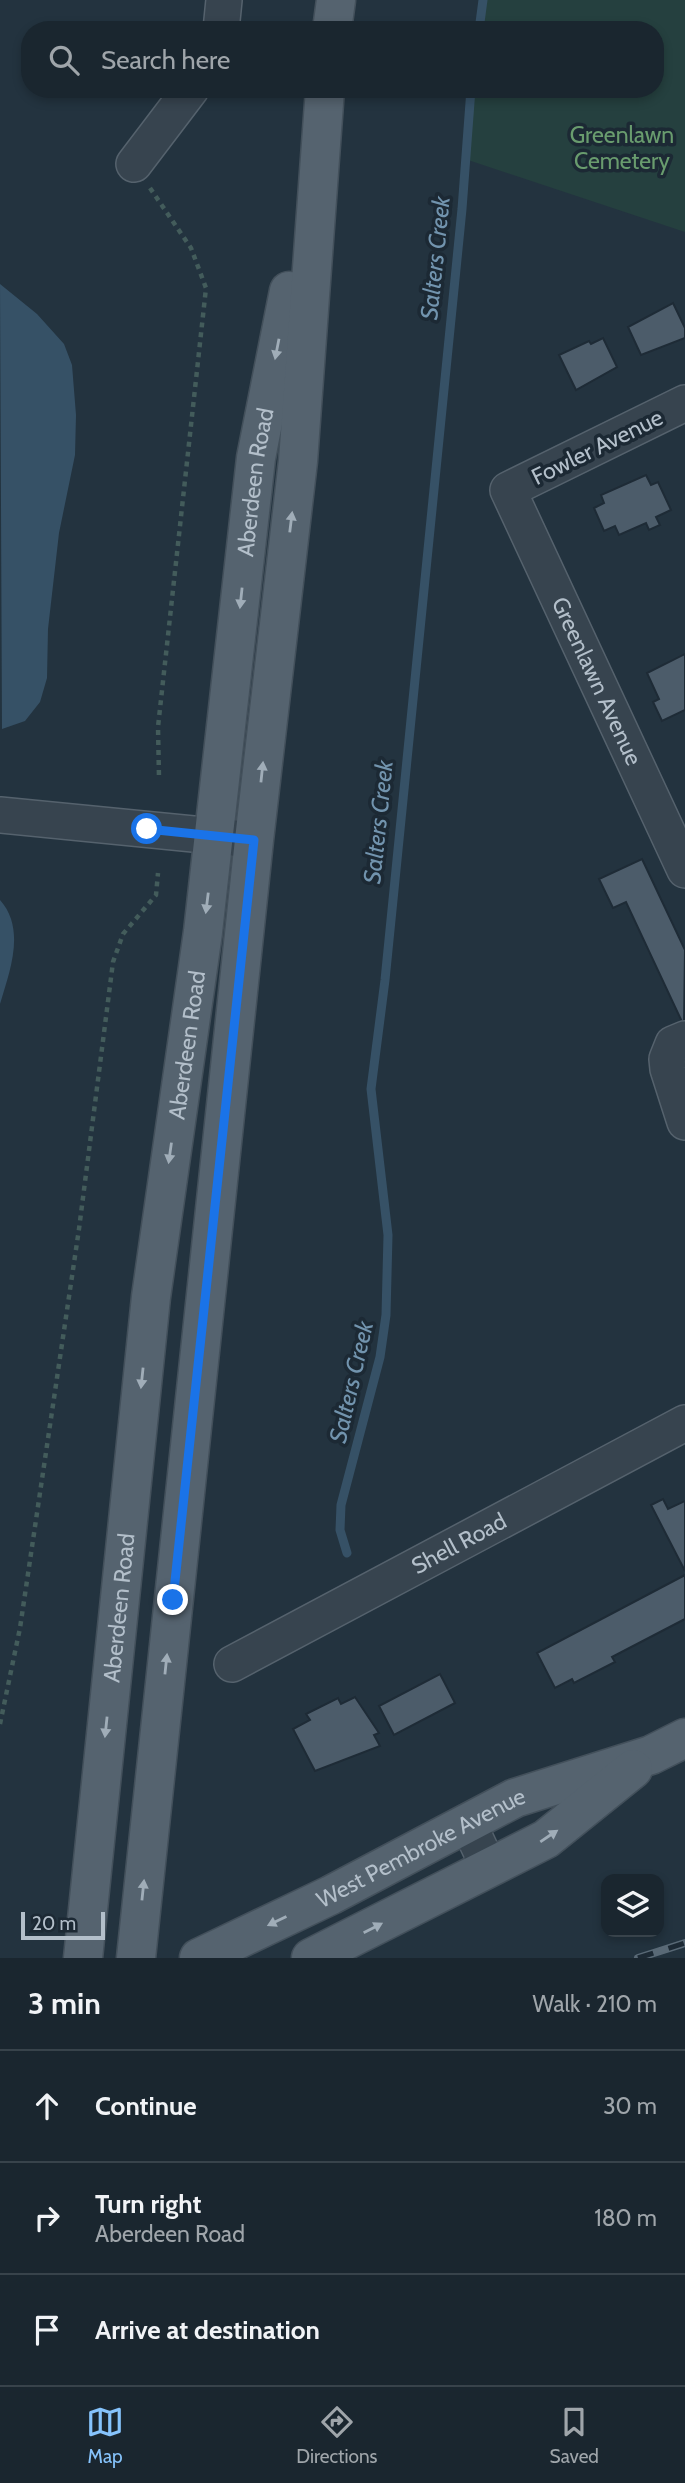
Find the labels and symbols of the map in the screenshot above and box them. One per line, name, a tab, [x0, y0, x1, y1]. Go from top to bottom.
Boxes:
park label: Greenlawn Cemetery	[570, 121, 674, 175]
water label: Salters Creek	[414, 194, 456, 321]
one-way arrow	[272, 338, 283, 360]
street label: Fowler Avenue	[527, 403, 667, 491]
street label: Aberdeen Road	[231, 405, 280, 558]
one-way arrow	[285, 510, 296, 532]
one-way arrow	[236, 587, 247, 609]
street label: Greenlawn Avenue	[546, 592, 648, 770]
water label: Salters Creek	[357, 758, 399, 885]
one-way arrow	[257, 761, 268, 783]
route start	[131, 813, 162, 844]
one-way arrow	[201, 892, 212, 914]
street label: Aberdeen Road	[162, 969, 211, 1121]
one-way arrow	[165, 1142, 176, 1164]
water label: Salters Creek	[323, 1318, 379, 1446]
one-way arrow	[137, 1368, 148, 1390]
street label: Shell Road	[407, 1507, 511, 1580]
street label: Aberdeen Road	[97, 1532, 141, 1684]
route end	[157, 1584, 188, 1615]
one-way arrow	[161, 1653, 172, 1675]
one-way arrow	[100, 1716, 111, 1738]
street label: West Pembroke Avenue	[312, 1782, 529, 1914]
one-way arrow	[540, 1829, 558, 1843]
one-way arrow	[138, 1879, 149, 1901]
scale bar	[21, 1909, 105, 1941]
one-way arrow	[266, 1916, 287, 1927]
one-way arrow	[363, 1923, 383, 1934]

